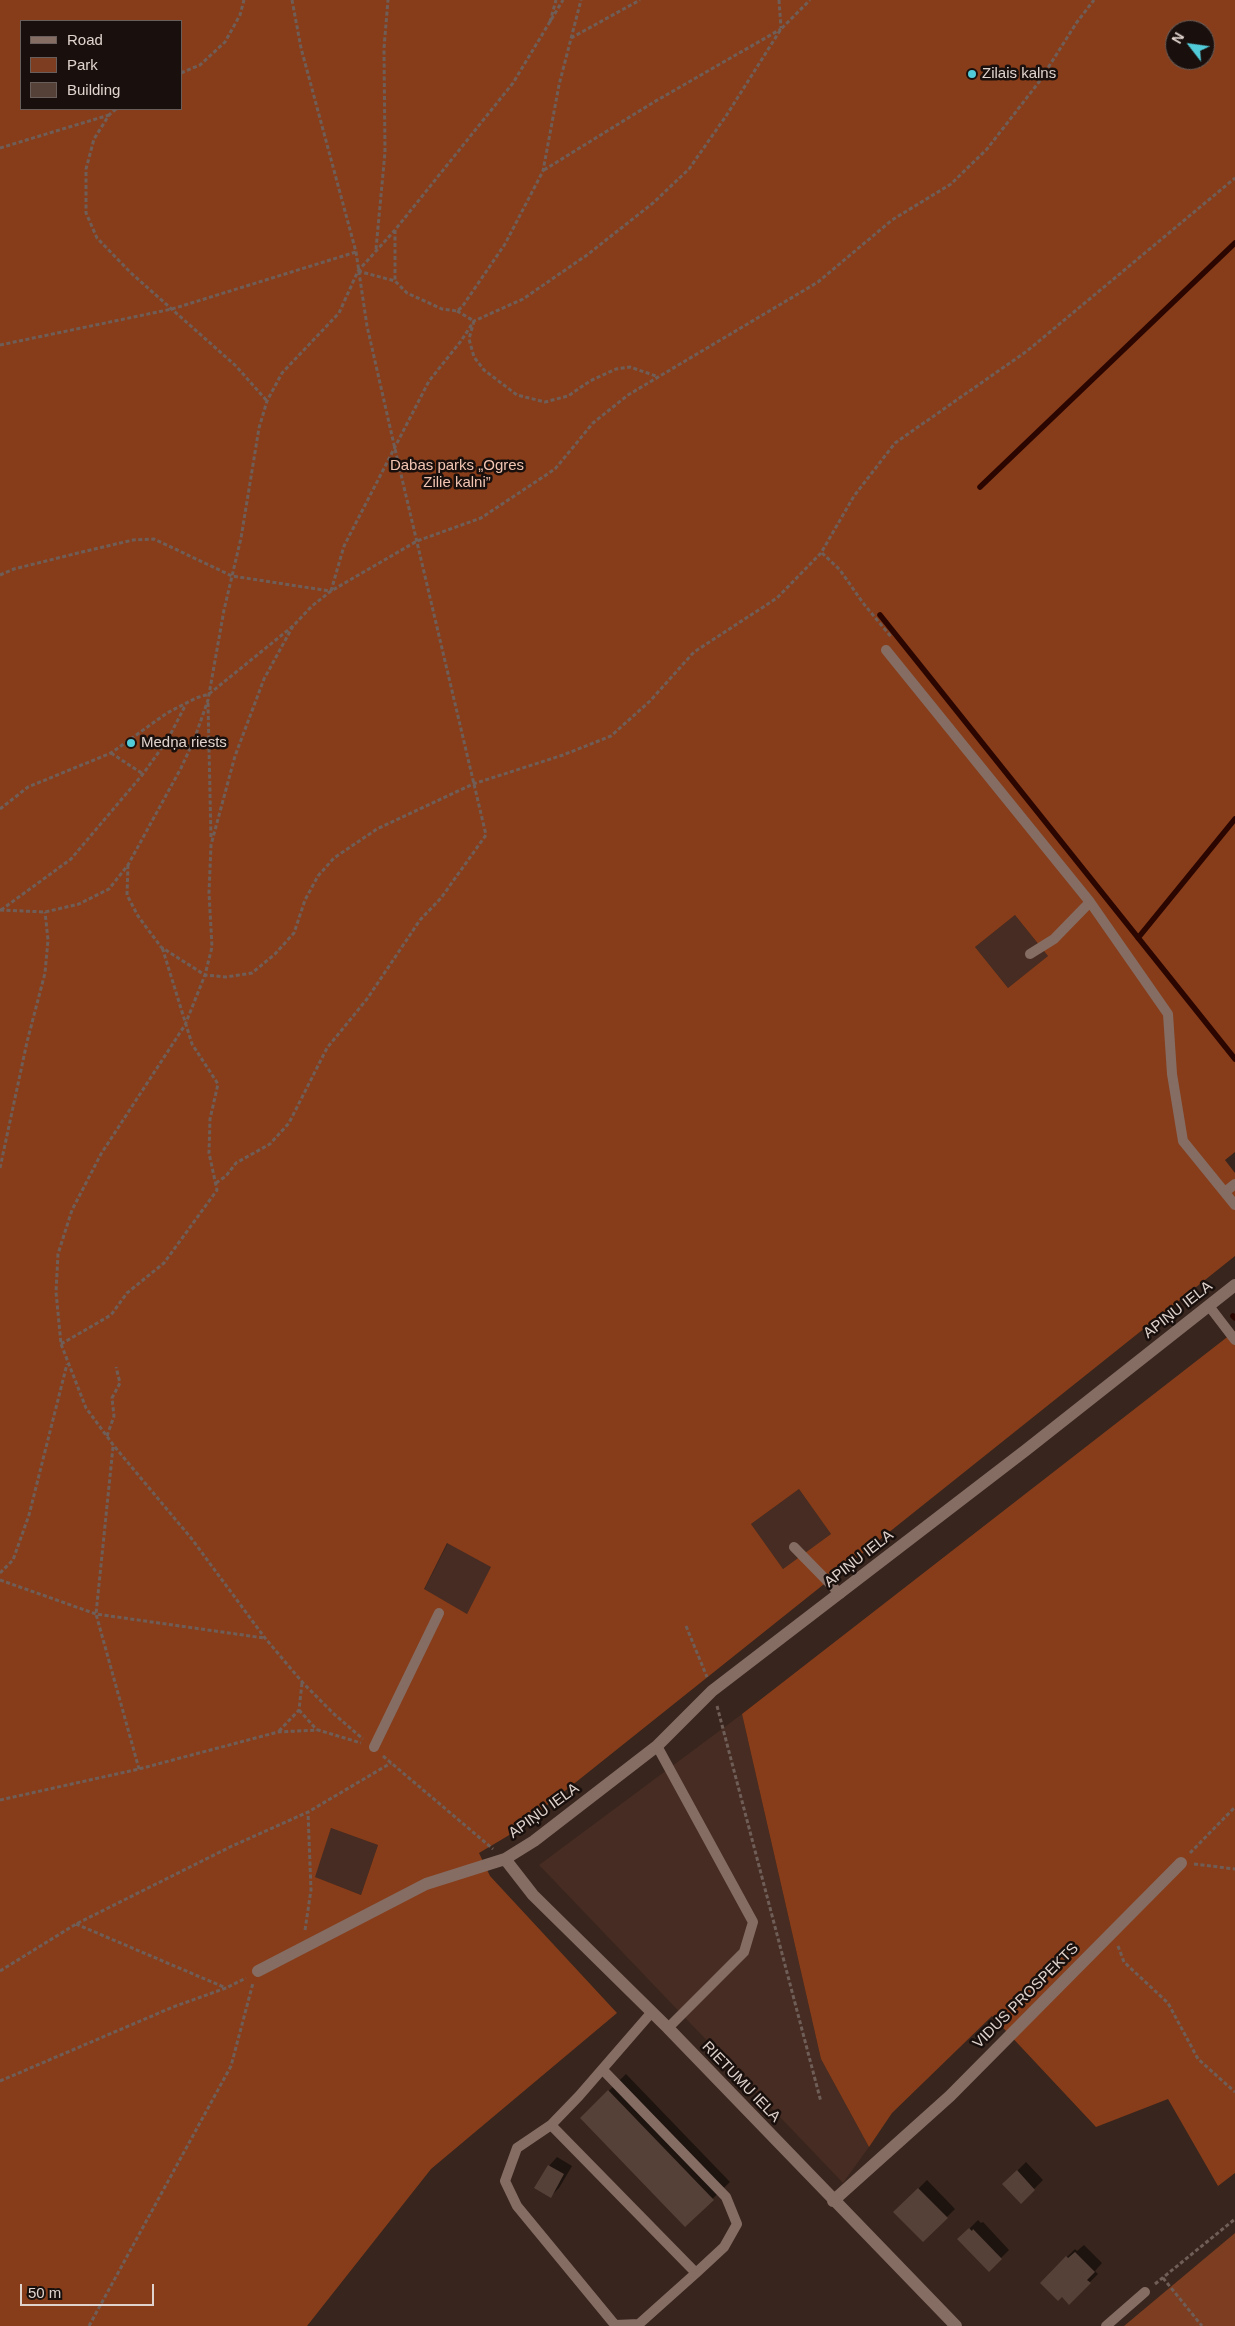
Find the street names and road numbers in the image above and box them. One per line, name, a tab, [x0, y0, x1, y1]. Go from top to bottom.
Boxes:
street label: APIŅU IELA	[1140, 1278, 1216, 1342]
street label: APIŅU IELA	[821, 1527, 897, 1591]
street label: APIŅU IELA	[505, 1779, 583, 1843]
street label: VIDUS PROSPEKTS	[970, 1940, 1082, 2052]
street label: RIETUMU IELA	[698, 2038, 784, 2126]

